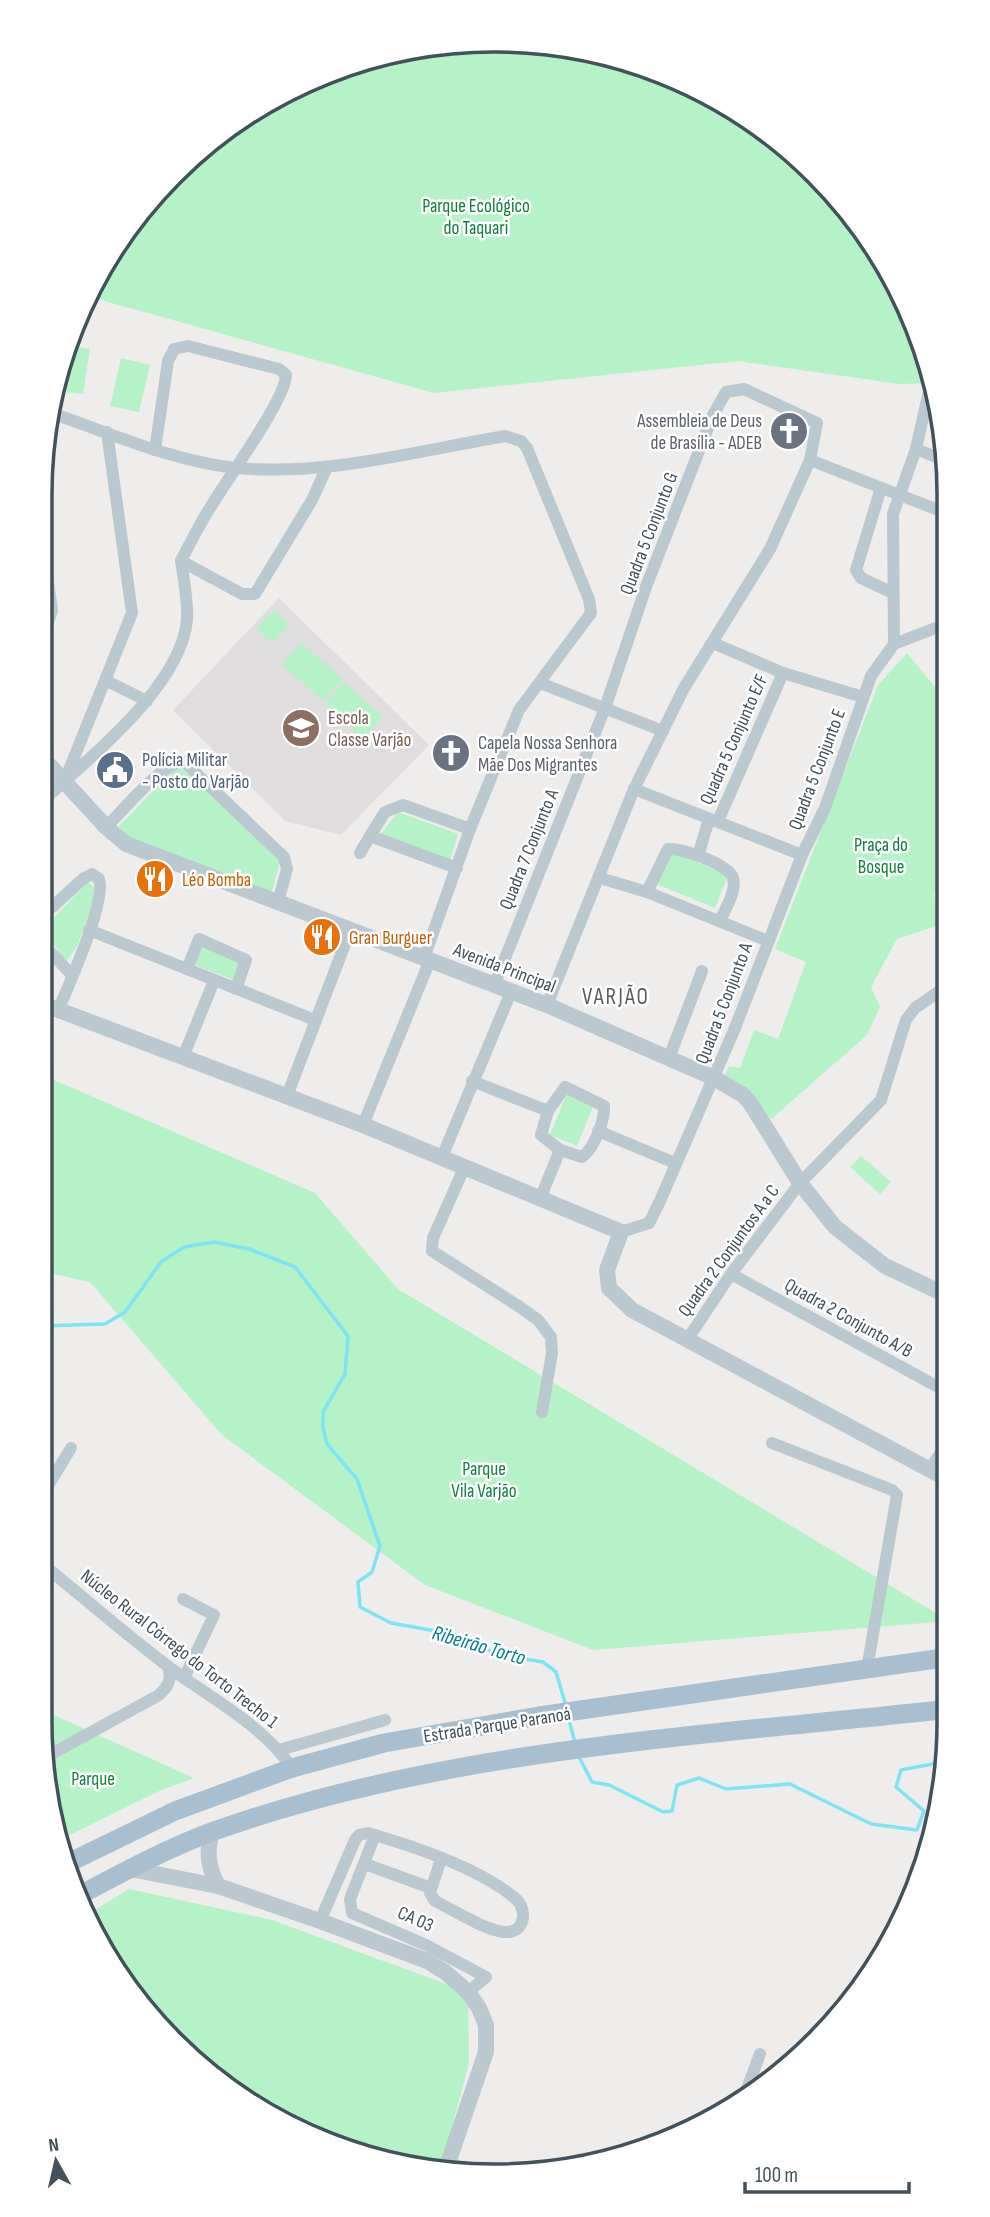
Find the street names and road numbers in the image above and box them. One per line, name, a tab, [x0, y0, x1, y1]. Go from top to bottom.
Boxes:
street label: Quadra 5 Conjunto G	[615, 469, 683, 598]
street label: Quadra 5 Conjunto E/F	[695, 671, 773, 809]
street label: Quadra 5 Conjunto E	[784, 706, 851, 833]
street label: Quadra 7 Conjunto A	[495, 785, 564, 913]
street label: Avenida Principal	[449, 938, 559, 998]
street label: Quadra 5 Conjunto A	[691, 939, 758, 1067]
street label: Quadra 2 Conjuntos A a C	[674, 1180, 785, 1321]
street label: Quadra 2 Conjunto A/B	[780, 1274, 916, 1363]
street label: Núcleo Rural Córrego do Torto Trecho 1	[76, 1565, 283, 1734]
street label: Estrada Parque Paranoá	[422, 1702, 573, 1748]
street label: CA 03	[394, 1901, 437, 1937]

